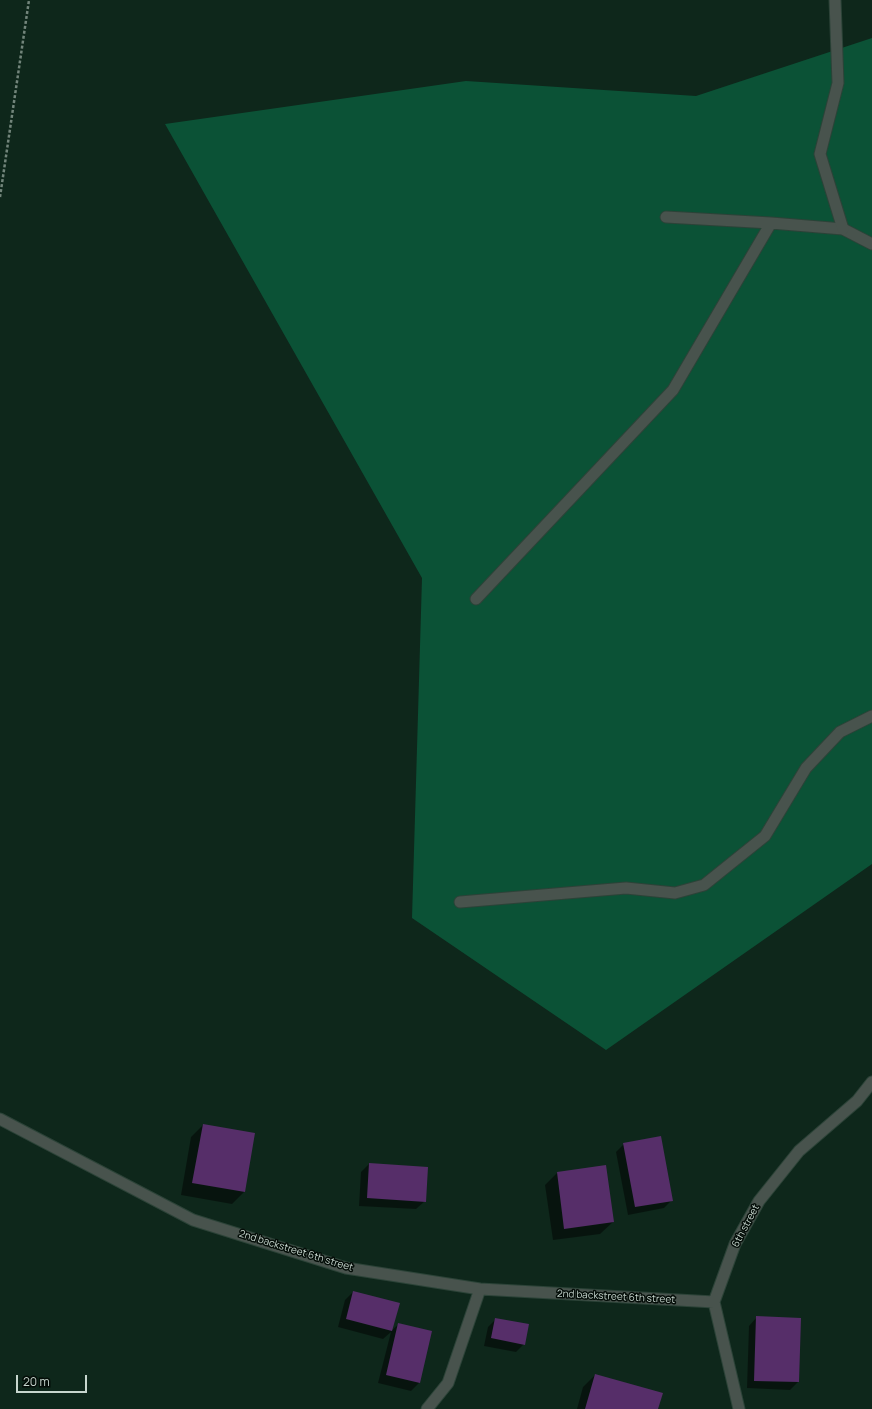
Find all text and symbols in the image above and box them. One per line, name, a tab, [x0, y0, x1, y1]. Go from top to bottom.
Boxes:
street label: 6th street	[730, 1203, 762, 1249]
street label: 2nd backstreet 6th street	[238, 1228, 354, 1274]
street label: 2nd backstreet 6th street	[557, 1288, 675, 1306]
scale bar	[18, 1367, 89, 1393]
text: 20 m	[23, 1373, 50, 1390]

